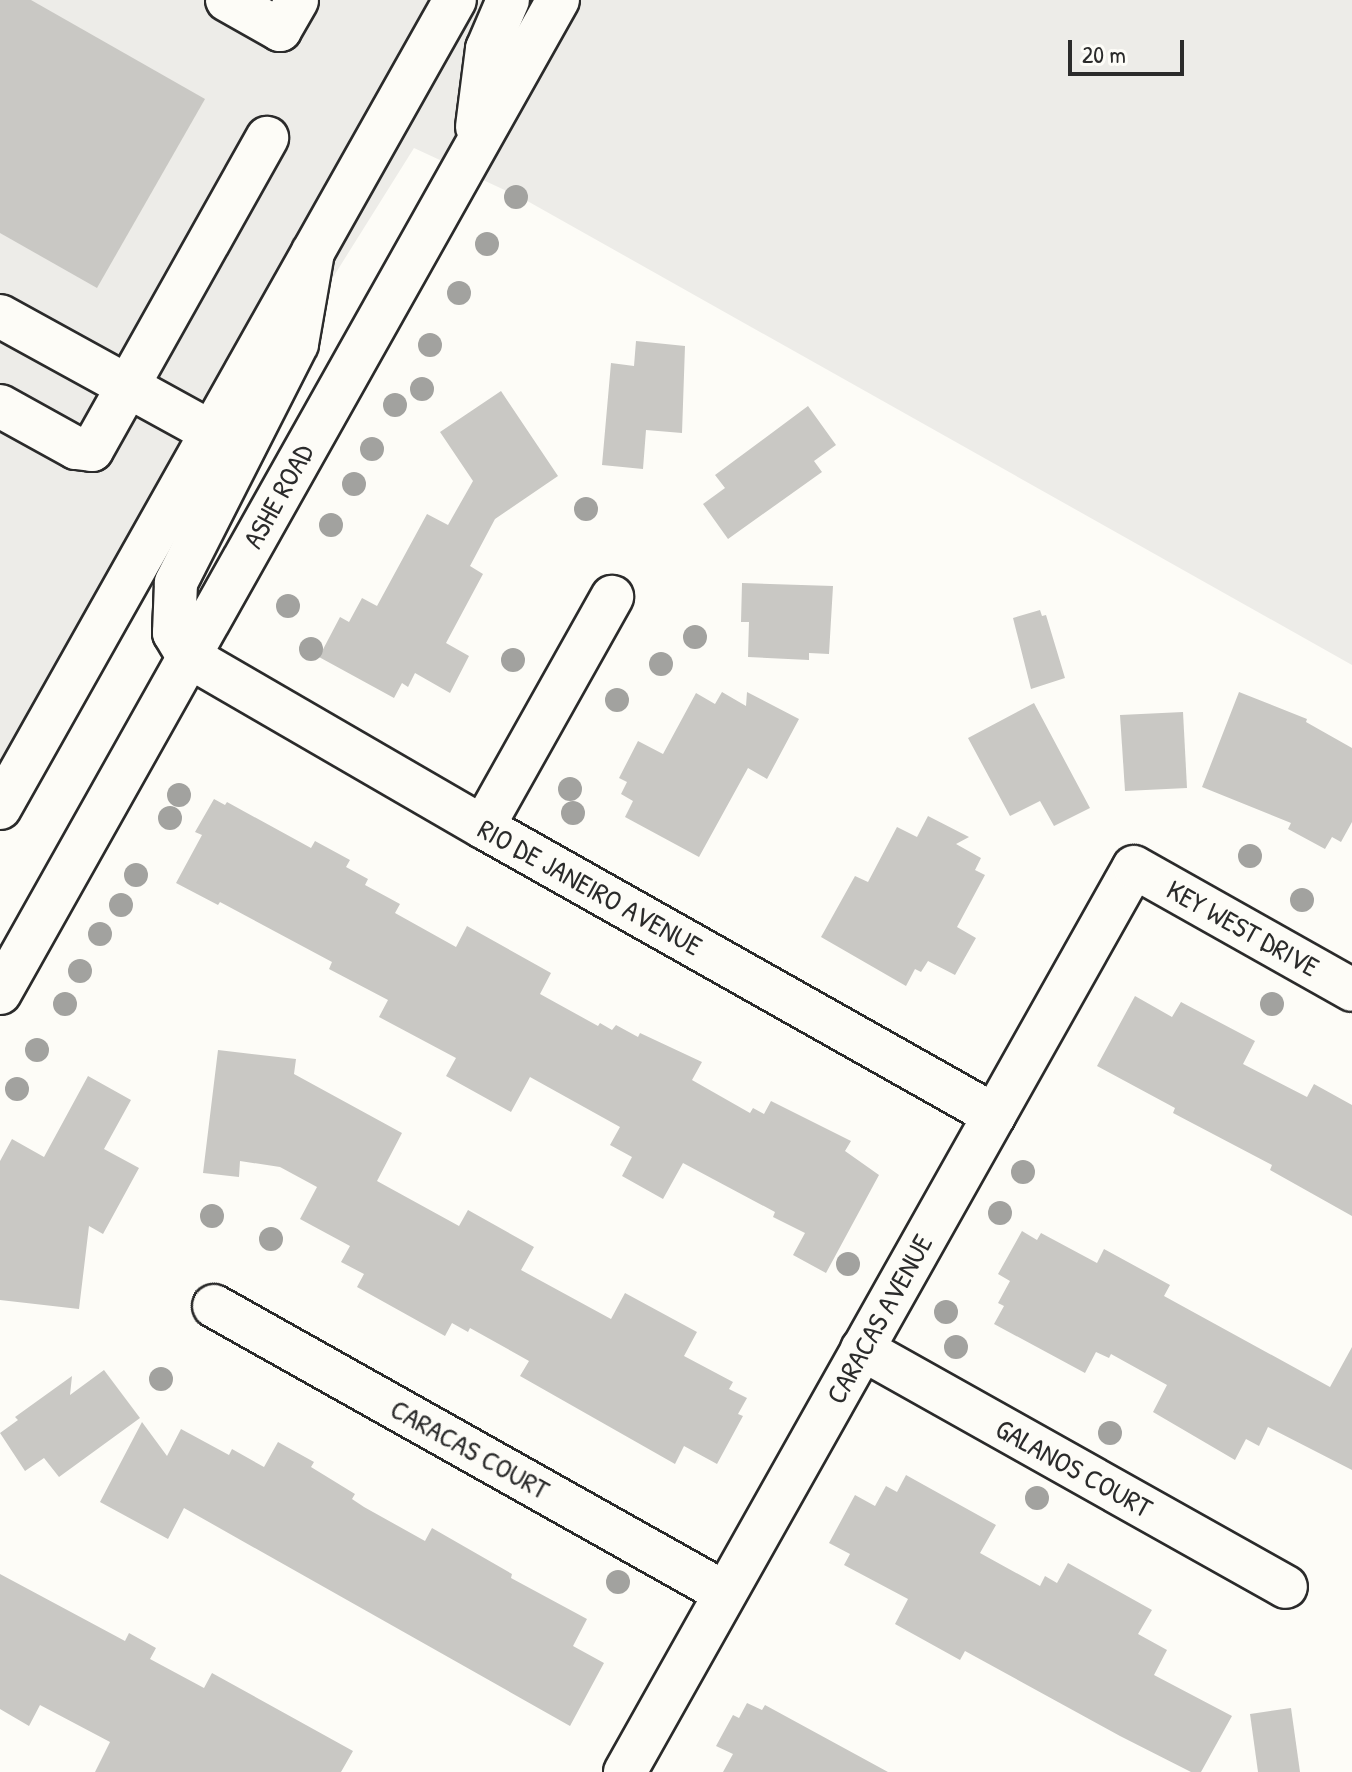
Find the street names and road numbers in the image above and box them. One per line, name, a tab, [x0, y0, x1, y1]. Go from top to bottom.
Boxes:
street label: ASHE ROAD	[236, 438, 320, 554]
street label: RIO DE JANEIRO AVENUE	[472, 812, 708, 962]
street label: KEY WEST DRIVE	[1161, 872, 1325, 984]
street label: CARACAS AVENUE	[819, 1229, 939, 1409]
street label: CARACAS COURT	[385, 1392, 555, 1506]
street label: GALANOS COURT	[990, 1411, 1158, 1525]

